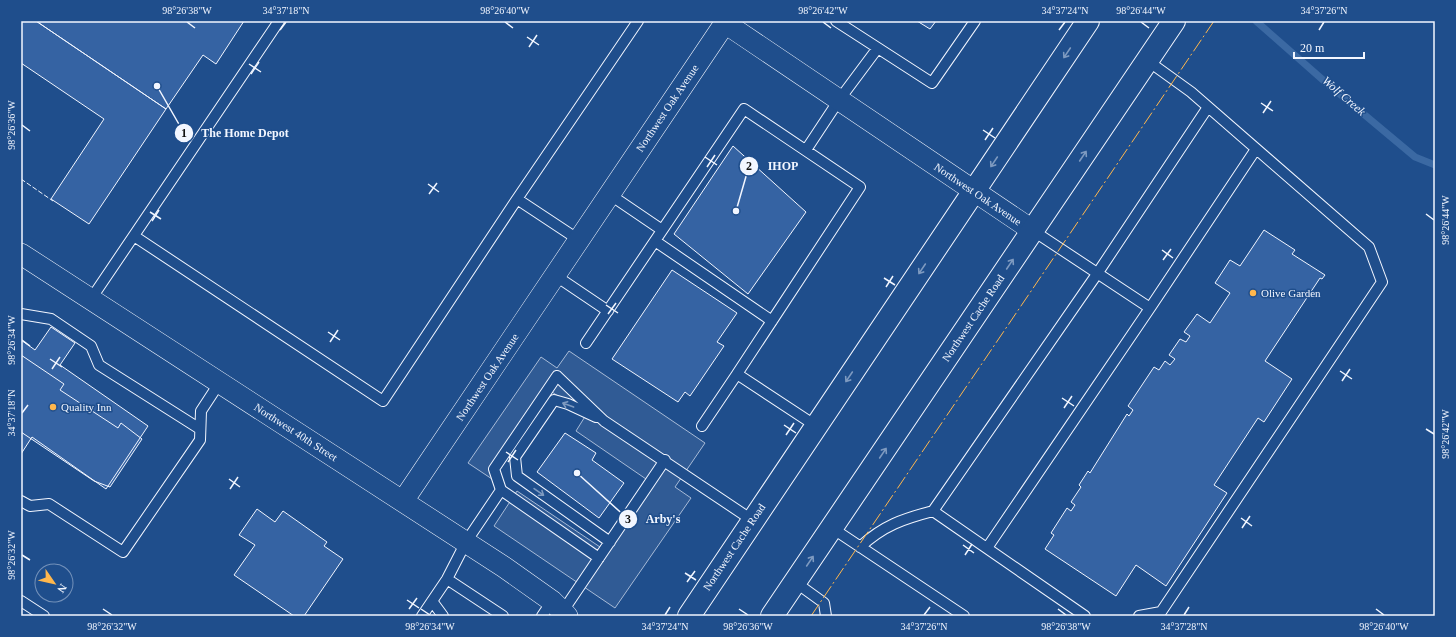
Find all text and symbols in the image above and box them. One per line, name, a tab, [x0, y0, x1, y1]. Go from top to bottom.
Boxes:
text: 98°26'38"W	[162, 5, 212, 16]
text: 34°37'18"N	[262, 5, 310, 16]
text: 98°26'40"W	[480, 5, 530, 16]
text: 98°26'42"W	[798, 5, 848, 16]
text: 34°37'24"N	[1041, 5, 1089, 16]
text: 98°26'44"W	[1116, 5, 1166, 16]
text: 34°37'26"N	[1300, 5, 1348, 16]
scale bar	[1294, 34, 1364, 60]
text: 20 m	[1300, 41, 1325, 55]
one-way arrow	[1062, 48, 1071, 59]
street label: Northwest Oak Avenue	[633, 62, 701, 154]
water label: Wolf Creek	[1319, 73, 1369, 119]
text: 98°26'36"W	[6, 100, 17, 150]
callout: The Home Depot	[174, 121, 297, 145]
text: 1	[181, 126, 187, 140]
text: The Home Depot	[201, 126, 289, 140]
one-way arrow	[1079, 151, 1087, 162]
callout: IHOP	[739, 154, 806, 178]
one-way arrow	[990, 156, 999, 167]
text: 2	[746, 159, 752, 173]
text: IHOP	[768, 159, 798, 173]
street label: Northwest Oak Avenue	[932, 160, 1024, 228]
text: 98°26'44"W	[1440, 195, 1451, 245]
one-way arrow	[1006, 259, 1014, 270]
one-way arrow	[918, 264, 926, 275]
street label: Northwest Cache Road	[939, 272, 1007, 364]
place label: Olive Garden	[1261, 287, 1321, 299]
marker: Olive Garden	[1248, 288, 1258, 298]
text: 98°26'34"W	[6, 315, 17, 365]
street label: Northwest Oak Avenue	[453, 331, 521, 423]
one-way arrow	[845, 371, 853, 382]
text: 34°37'18"N	[6, 389, 17, 437]
one-way arrow	[562, 400, 574, 408]
place label: Quality Inn	[61, 401, 112, 413]
street label: Northwest 40th Street	[252, 401, 340, 463]
marker: Quality Inn	[48, 402, 58, 412]
text: 98°26'42"W	[1440, 409, 1451, 459]
one-way arrow	[879, 447, 887, 459]
one-way arrow	[534, 488, 545, 496]
street label: Northwest Cache Road	[700, 501, 768, 593]
callout: Arby's	[618, 507, 688, 531]
text: 3	[625, 512, 631, 526]
text: Arby's	[646, 512, 681, 526]
text: 98°26'32"W	[6, 530, 17, 580]
one-way arrow	[806, 555, 814, 566]
north arrow	[34, 563, 74, 603]
text: N	[55, 582, 69, 595]
text: 98°26'32"W	[87, 621, 137, 632]
text: 98°26'34"W	[405, 621, 455, 632]
text: 34°37'24"N	[641, 621, 689, 632]
text: 98°26'36"W	[723, 621, 773, 632]
text: 34°37'26"N	[900, 621, 948, 632]
text: 98°26'38"W	[1041, 621, 1091, 632]
text: 34°37'28"N	[1160, 621, 1208, 632]
text: 98°26'40"W	[1359, 621, 1409, 632]

